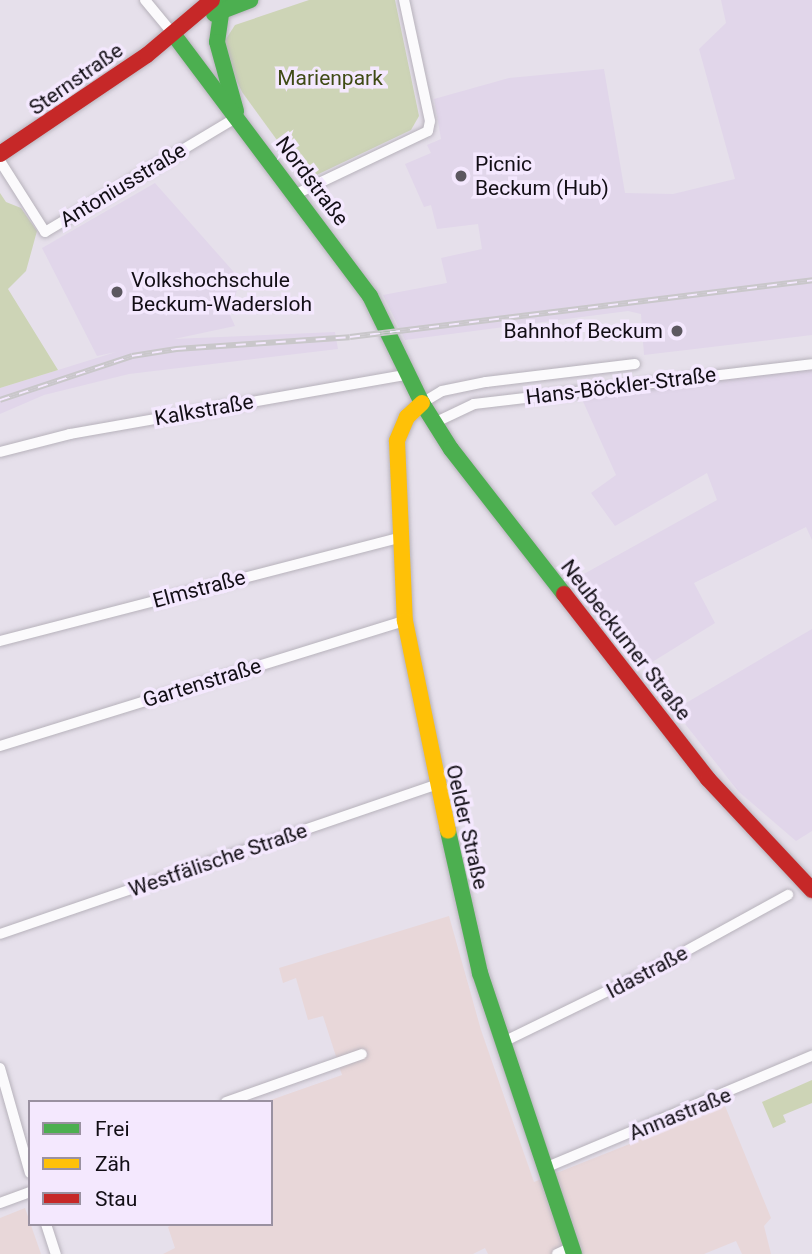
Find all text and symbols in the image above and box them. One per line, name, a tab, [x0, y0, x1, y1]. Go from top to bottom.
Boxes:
street label: Sternstraße	[24, 38, 128, 120]
park label: Marienpark	[277, 65, 383, 91]
street label: Nordstraße	[270, 131, 354, 231]
street label: Antoniusstraße	[55, 137, 191, 233]
place label: Picnic Beckum (Hub)	[475, 151, 609, 201]
marker: Picnic Beckum (Hub)	[453, 168, 469, 184]
place label: Volkshochschule Beckum-Wadersloh	[131, 267, 312, 317]
marker: Volkshochschule Beckum-Wadersloh	[109, 284, 125, 300]
place label: Bahnhof Beckum	[503, 318, 663, 344]
marker: Bahnhof Beckum	[669, 323, 685, 339]
street label: Hans-Böckler-Straße	[524, 362, 718, 410]
street label: Kalkstraße	[153, 389, 255, 431]
street label: Neubeckumer Straße	[555, 555, 697, 725]
street label: Elmstraße	[150, 565, 248, 613]
street label: Gartenstraße	[140, 653, 264, 713]
street label: Oelder Straße	[440, 762, 494, 892]
street label: Westfälische Straße	[126, 818, 310, 902]
street label: Idastraße	[602, 940, 692, 1004]
street label: Annastraße	[625, 1082, 735, 1146]
legend	[28, 1100, 273, 1226]
text: Frei	[95, 1117, 130, 1141]
text: Zäh	[95, 1152, 131, 1176]
text: Stau	[95, 1187, 137, 1211]

